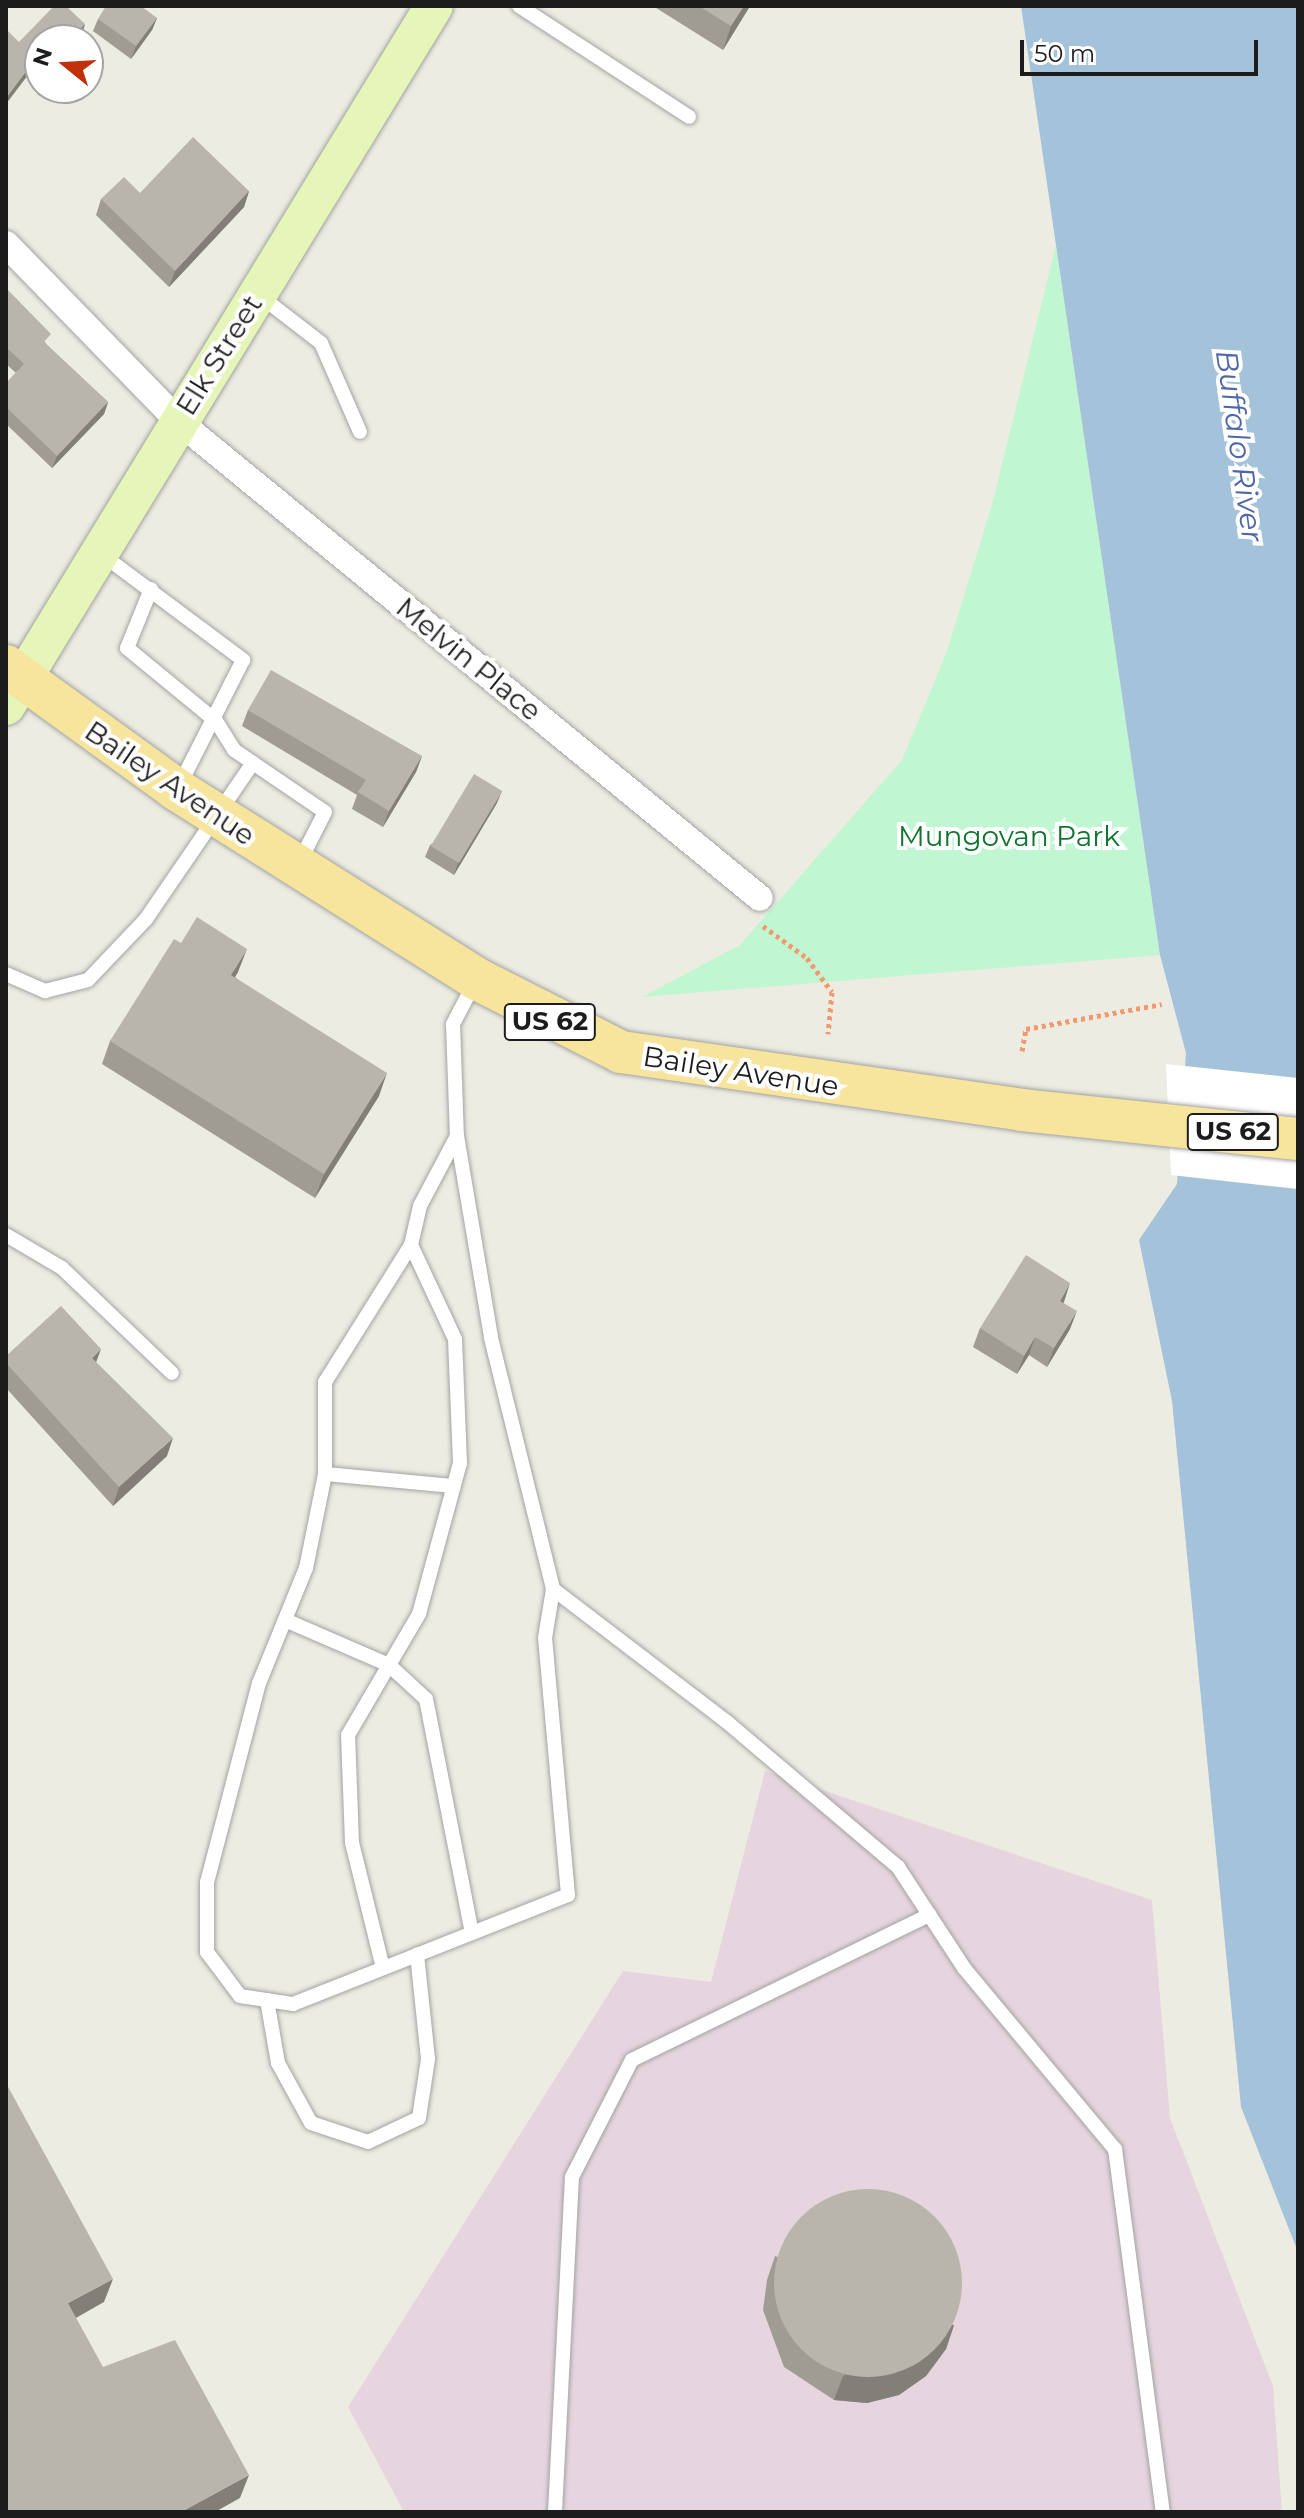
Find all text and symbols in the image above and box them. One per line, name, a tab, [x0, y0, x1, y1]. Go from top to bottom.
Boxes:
north arrow	[24, 24, 104, 104]
scale bar	[1024, 24, 1262, 74]
text: 50 m	[1034, 39, 1095, 68]
text: N	[27, 44, 58, 70]
street label: Elk Street	[169, 289, 269, 421]
water label: Buffalo River	[1208, 348, 1270, 544]
street label: Melvin Place	[390, 590, 548, 728]
street label: Bailey Avenue	[79, 714, 261, 852]
park label: Mungovan Park	[898, 819, 1120, 853]
road number: US 62	[502, 1000, 598, 1044]
street label: Bailey Avenue	[641, 1039, 841, 1103]
road number: US 62	[1185, 1110, 1281, 1154]

